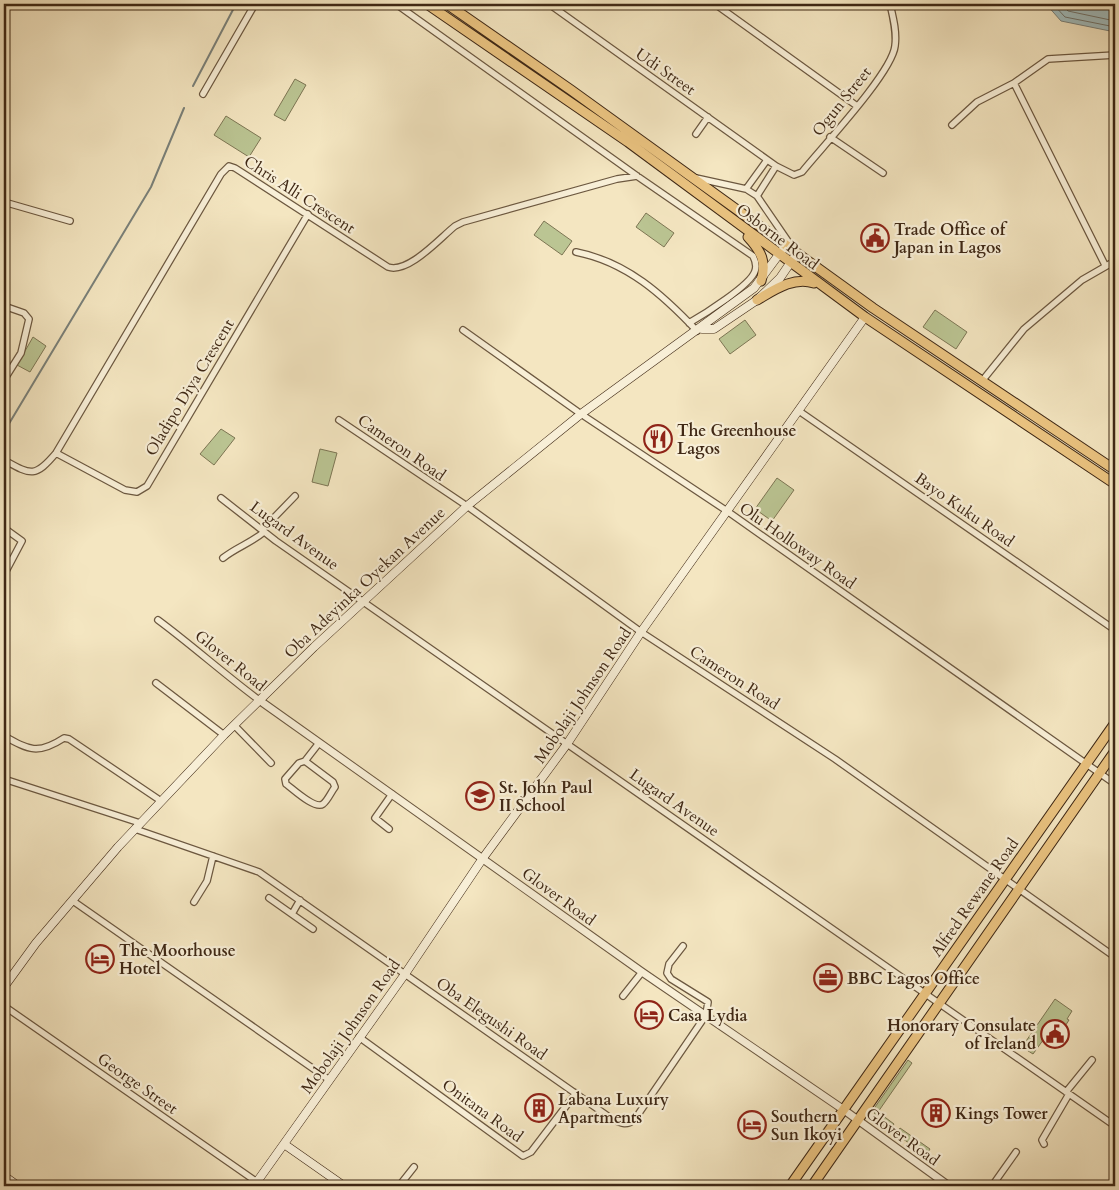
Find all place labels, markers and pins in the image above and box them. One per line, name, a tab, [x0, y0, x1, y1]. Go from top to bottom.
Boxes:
place label: Trade Office of Japan in Lagos	[892, 219, 1008, 259]
public building icon: Trade Office of Japan in Lagos	[860, 223, 890, 253]
place label: The Greenhouse Lagos	[677, 420, 796, 460]
restaurant icon: The Greenhouse Lagos	[643, 424, 673, 454]
place label: St. John Paul II School	[499, 777, 593, 817]
school or university icon: St. John Paul II School	[465, 781, 495, 811]
place label: The Moorhouse Hotel	[119, 940, 236, 980]
hotel icon: The Moorhouse Hotel	[85, 944, 115, 974]
office icon: BBC Lagos Office	[813, 963, 843, 993]
place label: BBC Lagos Office	[847, 968, 980, 990]
hotel icon: Casa Lydia	[634, 1000, 664, 1030]
place label: Casa Lydia	[668, 1005, 748, 1027]
place label: Honorary Consulate of Ireland	[887, 1015, 1036, 1055]
public building icon: Honorary Consulate of Ireland	[1040, 1019, 1070, 1049]
place label: Labana Luxury Apartments	[558, 1089, 669, 1129]
building icon: Labana Luxury Apartments	[524, 1093, 554, 1123]
building icon: Kings Tower	[921, 1098, 951, 1128]
place label: Kings Tower	[955, 1103, 1048, 1125]
place label: Southern Sun Ikoyi	[771, 1106, 842, 1146]
hotel icon: Southern Sun Ikoyi	[737, 1110, 767, 1140]

